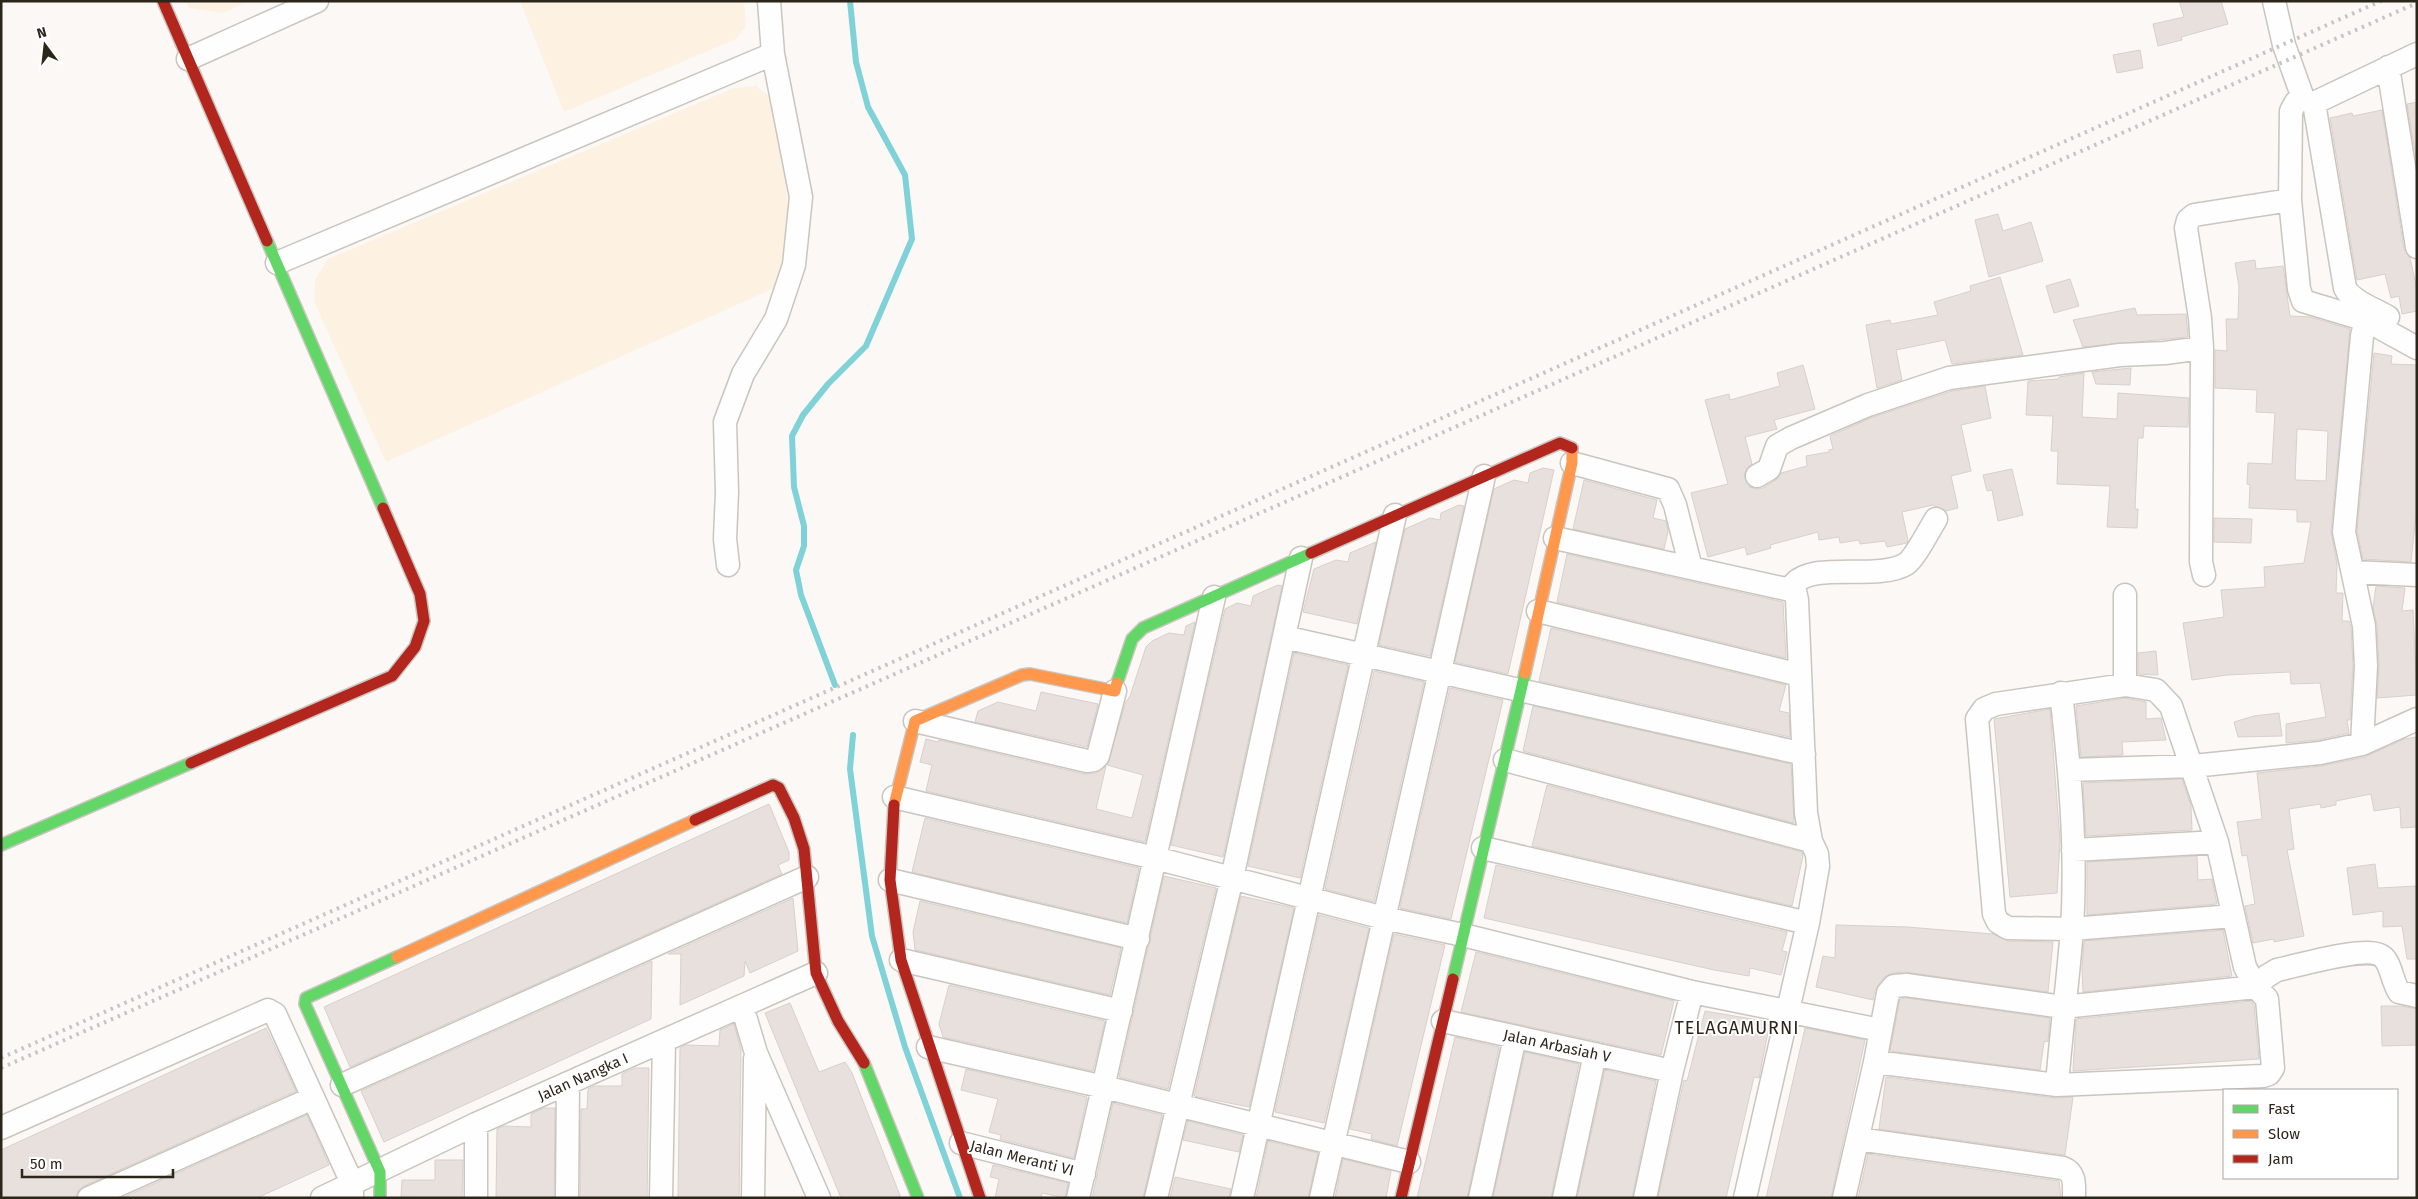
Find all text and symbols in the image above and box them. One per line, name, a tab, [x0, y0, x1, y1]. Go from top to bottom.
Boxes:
north arrow	[20, 20, 70, 70]
text: N	[35, 24, 48, 42]
district label: TELAGAMURNI	[1674, 1017, 1800, 1039]
street label: Jalan Arbasiah V	[1502, 1026, 1613, 1066]
street label: Jalan Nangka I	[535, 1049, 631, 1105]
legend	[2223, 1089, 2398, 1179]
text: Fast	[2268, 1100, 2295, 1118]
text: Slow	[2268, 1125, 2300, 1143]
street label: Jalan Meranti VI	[968, 1136, 1076, 1180]
scale bar	[22, 1146, 174, 1178]
text: Jam	[2268, 1150, 2294, 1168]
text: 50 m	[30, 1155, 63, 1173]

